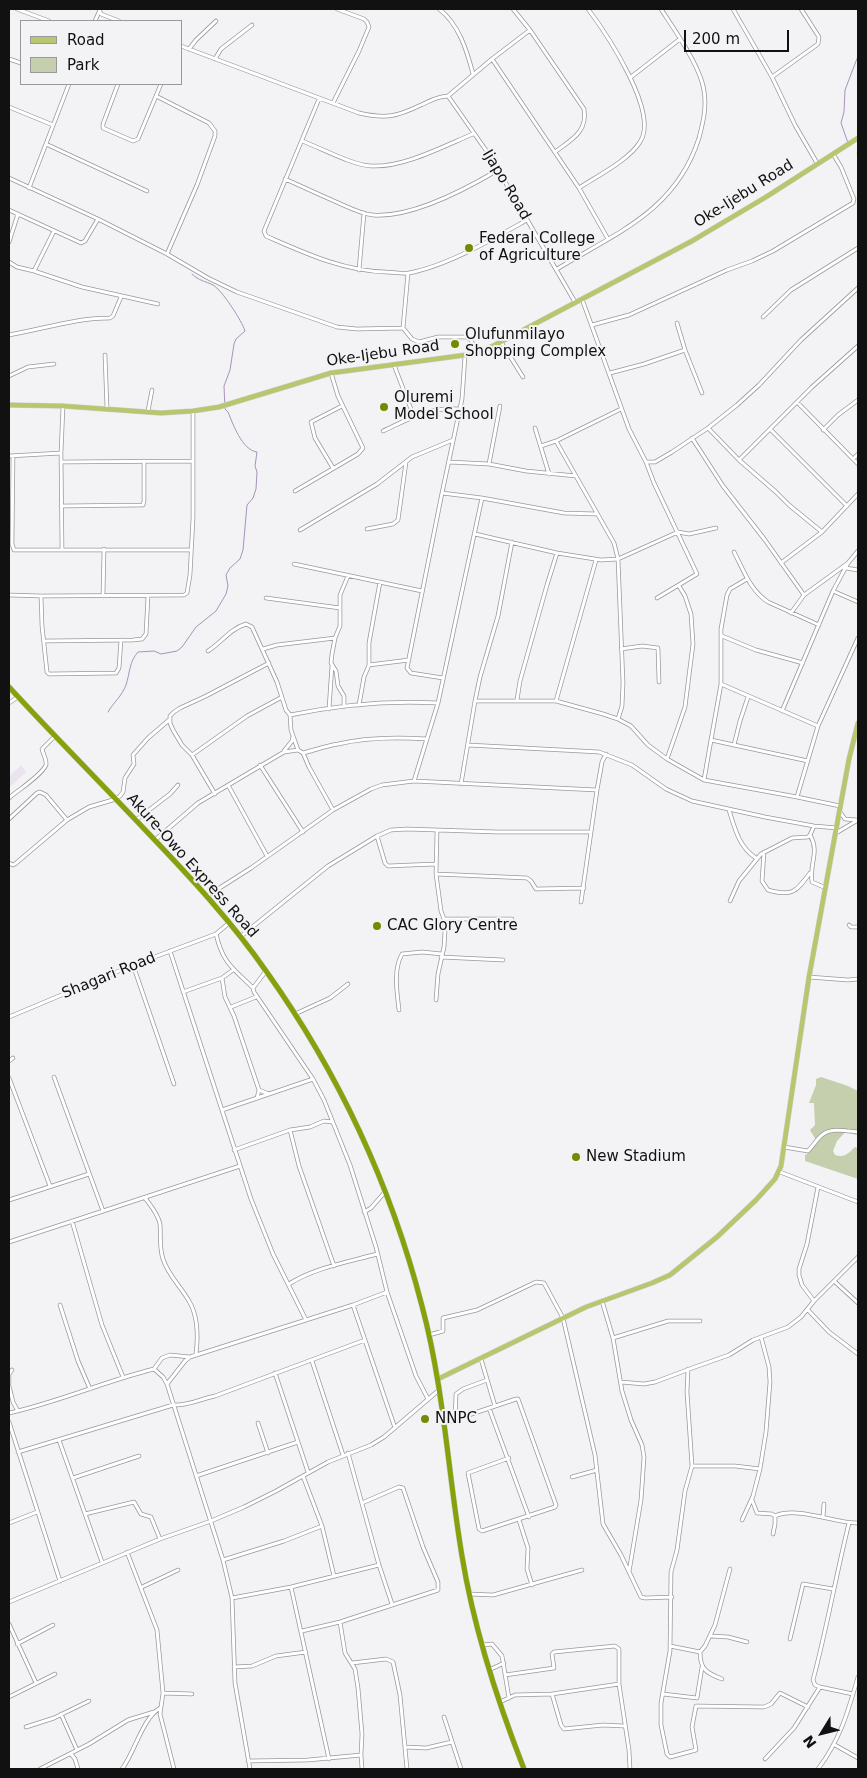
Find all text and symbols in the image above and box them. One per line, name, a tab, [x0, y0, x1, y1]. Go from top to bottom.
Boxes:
legend	[20, 20, 182, 85]
scale bar	[687, 20, 792, 52]
text: 200 m	[692, 30, 740, 48]
text: Road	[67, 31, 105, 49]
text: Park	[67, 56, 99, 74]
street label: Ijapo Road	[478, 147, 534, 223]
street label: Oke-Ijebu Road	[691, 156, 797, 232]
place label: Federal College of Agriculture	[479, 230, 595, 265]
marker: Federal College of Agriculture	[463, 242, 475, 254]
place label: Olufunmilayo Shopping Complex	[465, 326, 606, 361]
street label: Oke-Ijebu Road	[325, 337, 441, 371]
marker: Olufunmilayo Shopping Complex	[449, 338, 461, 350]
place label: Oluremi Model School	[394, 389, 494, 424]
marker: Oluremi Model School	[378, 401, 390, 413]
street label: Akure-Owo Express Road	[122, 790, 262, 942]
place label: CAC Glory Centre	[387, 917, 518, 935]
marker: CAC Glory Centre	[371, 920, 383, 932]
street label: Shagari Road	[59, 949, 159, 1003]
place label: New Stadium	[586, 1148, 686, 1166]
marker: New Stadium	[570, 1151, 582, 1163]
place label: NNPC	[435, 1410, 477, 1428]
marker: NNPC	[419, 1413, 431, 1425]
north arrow	[797, 1708, 847, 1758]
text: N	[800, 1732, 820, 1751]

